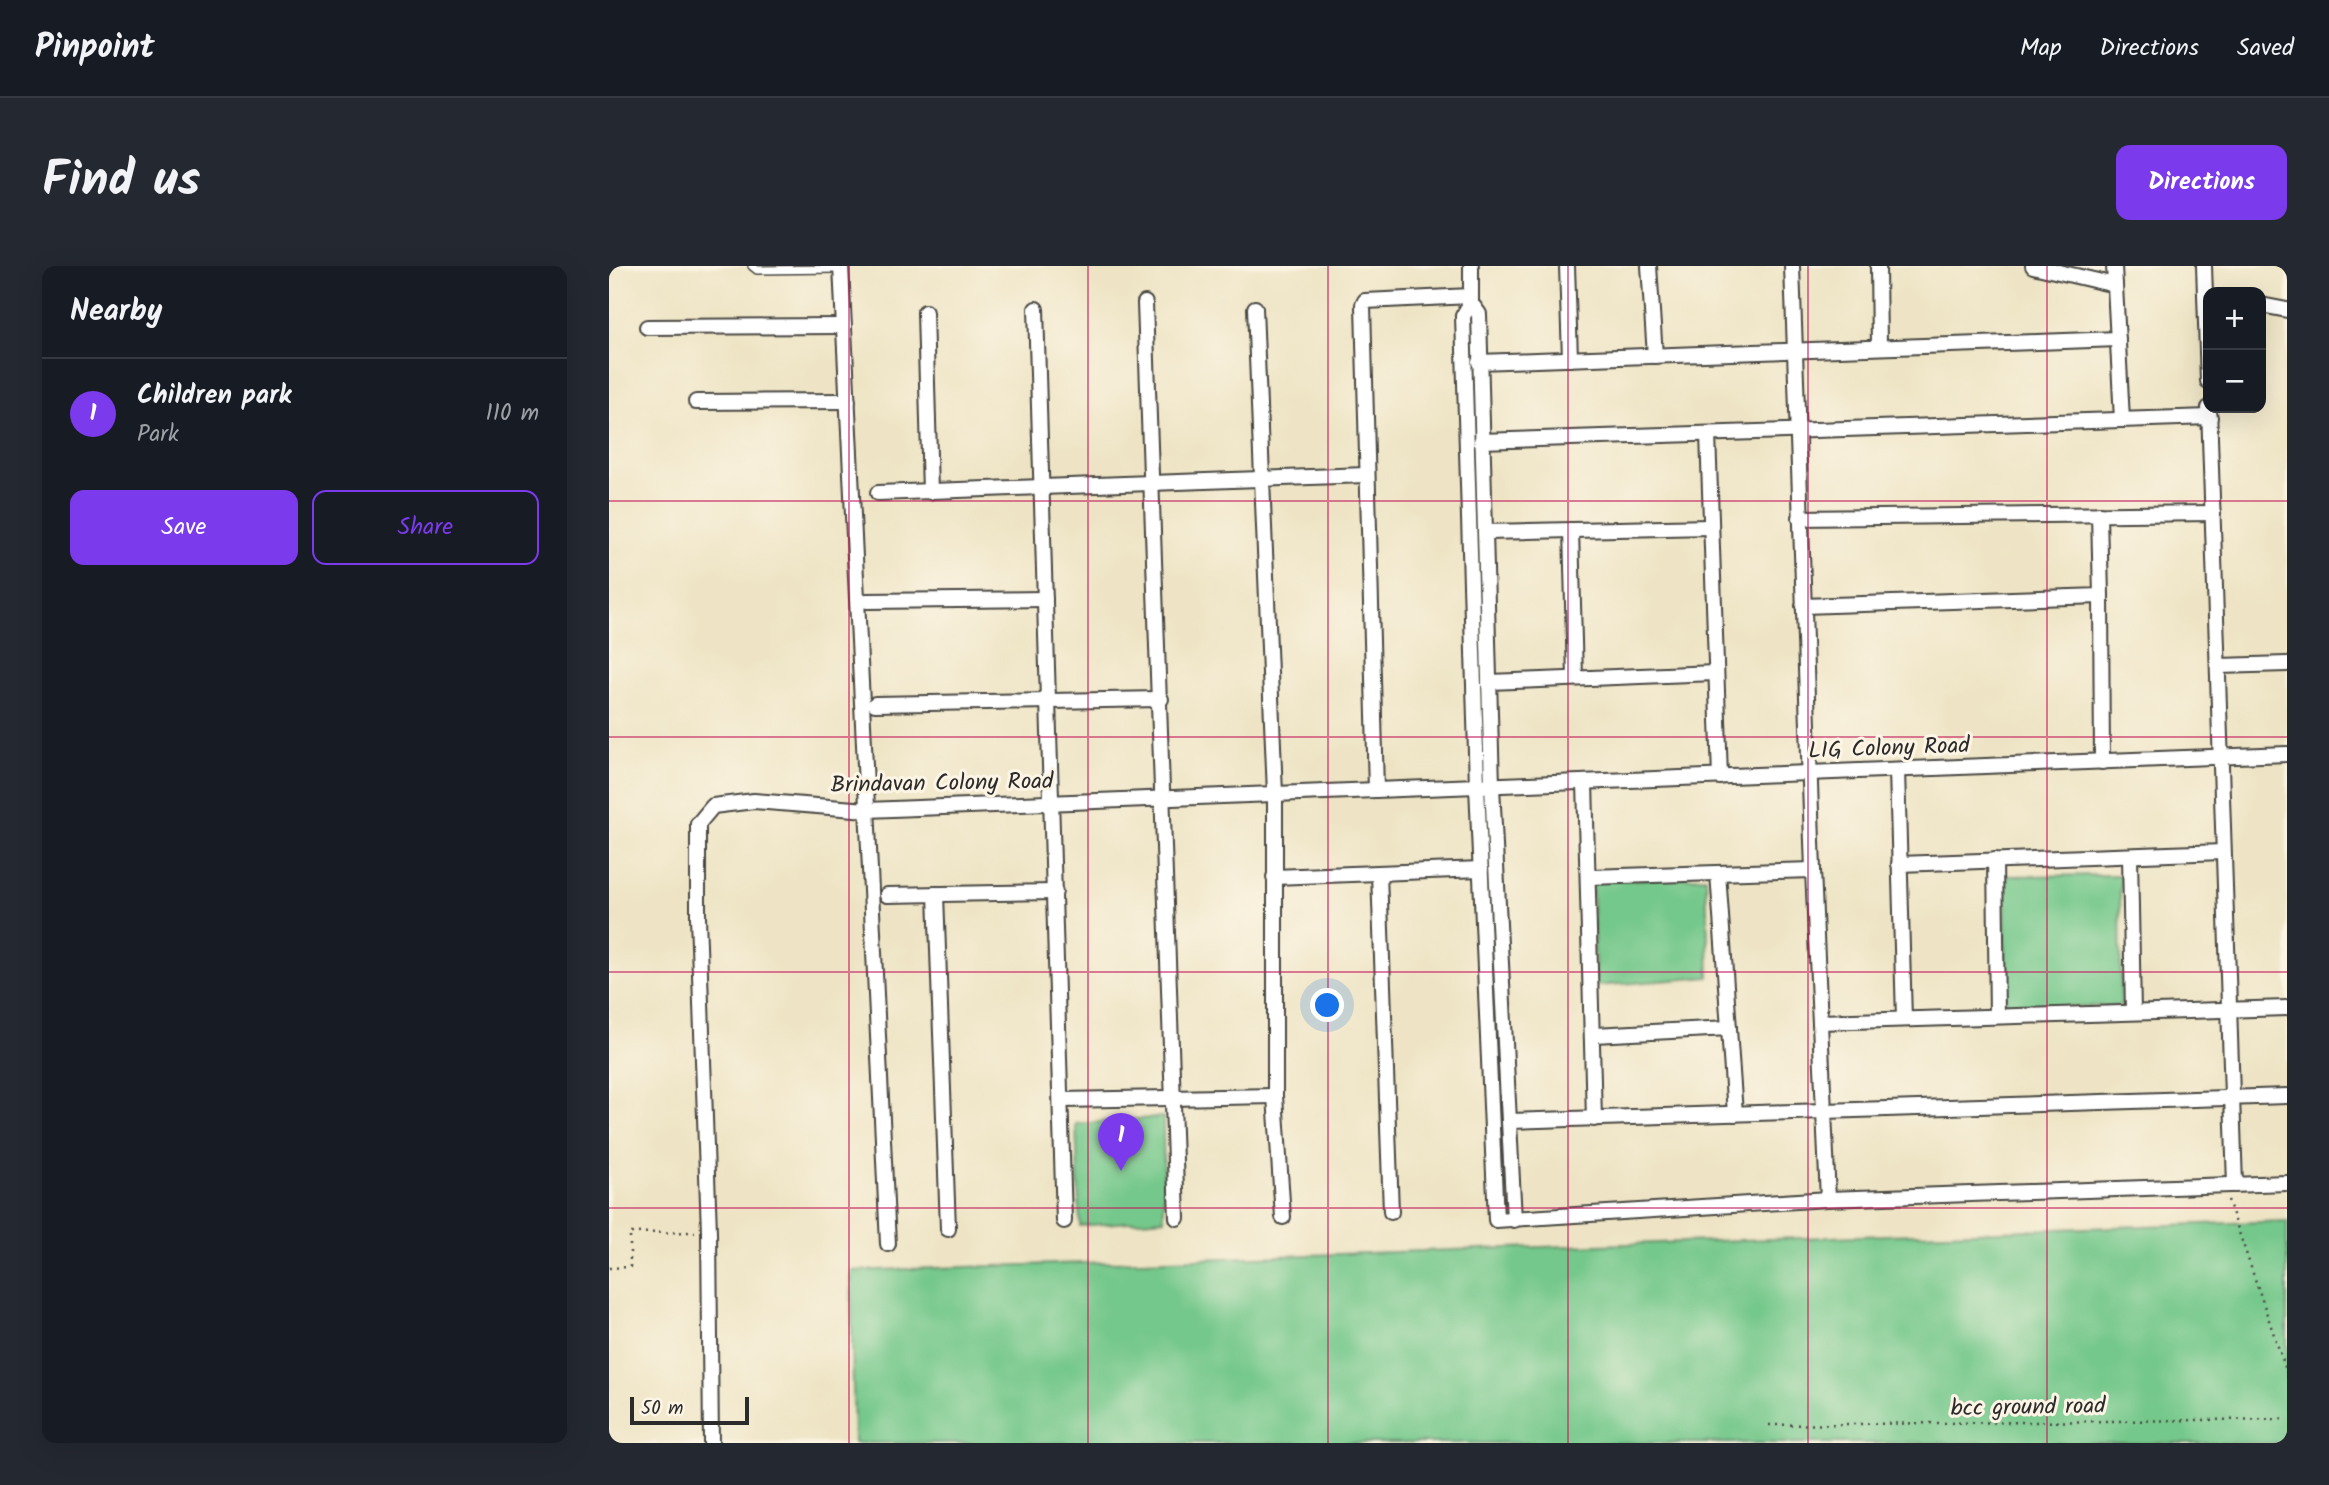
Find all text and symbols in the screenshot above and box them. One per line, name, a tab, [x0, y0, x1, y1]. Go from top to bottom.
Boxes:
text: Pinpoint	[35, 22, 155, 75]
text: Map	[2020, 29, 2062, 68]
text: Directions	[2100, 29, 2199, 68]
text: Saved	[2237, 29, 2294, 68]
text: Find us	[42, 143, 200, 221]
button: Directions	[2116, 145, 2287, 220]
map controls	[2203, 287, 2266, 413]
button: +	[2203, 287, 2266, 350]
text: Nearby	[70, 288, 162, 336]
button: −	[2203, 350, 2266, 413]
text: Children park	[137, 375, 291, 417]
text: 1	[90, 396, 96, 432]
text: 110 m	[486, 396, 539, 432]
text: Park	[137, 417, 179, 453]
button: Save	[70, 490, 298, 565]
button: Share	[312, 490, 539, 565]
street label: LIG Colony Road	[1808, 728, 1971, 770]
street label: Brindavan Colony Road	[830, 764, 1054, 804]
your location	[1310, 988, 1344, 1022]
pin: 1	[1098, 1113, 1144, 1171]
street label: bcc ground road	[1950, 1389, 2106, 1427]
scale bar	[630, 1394, 749, 1426]
text: 50 m	[641, 1394, 683, 1424]

